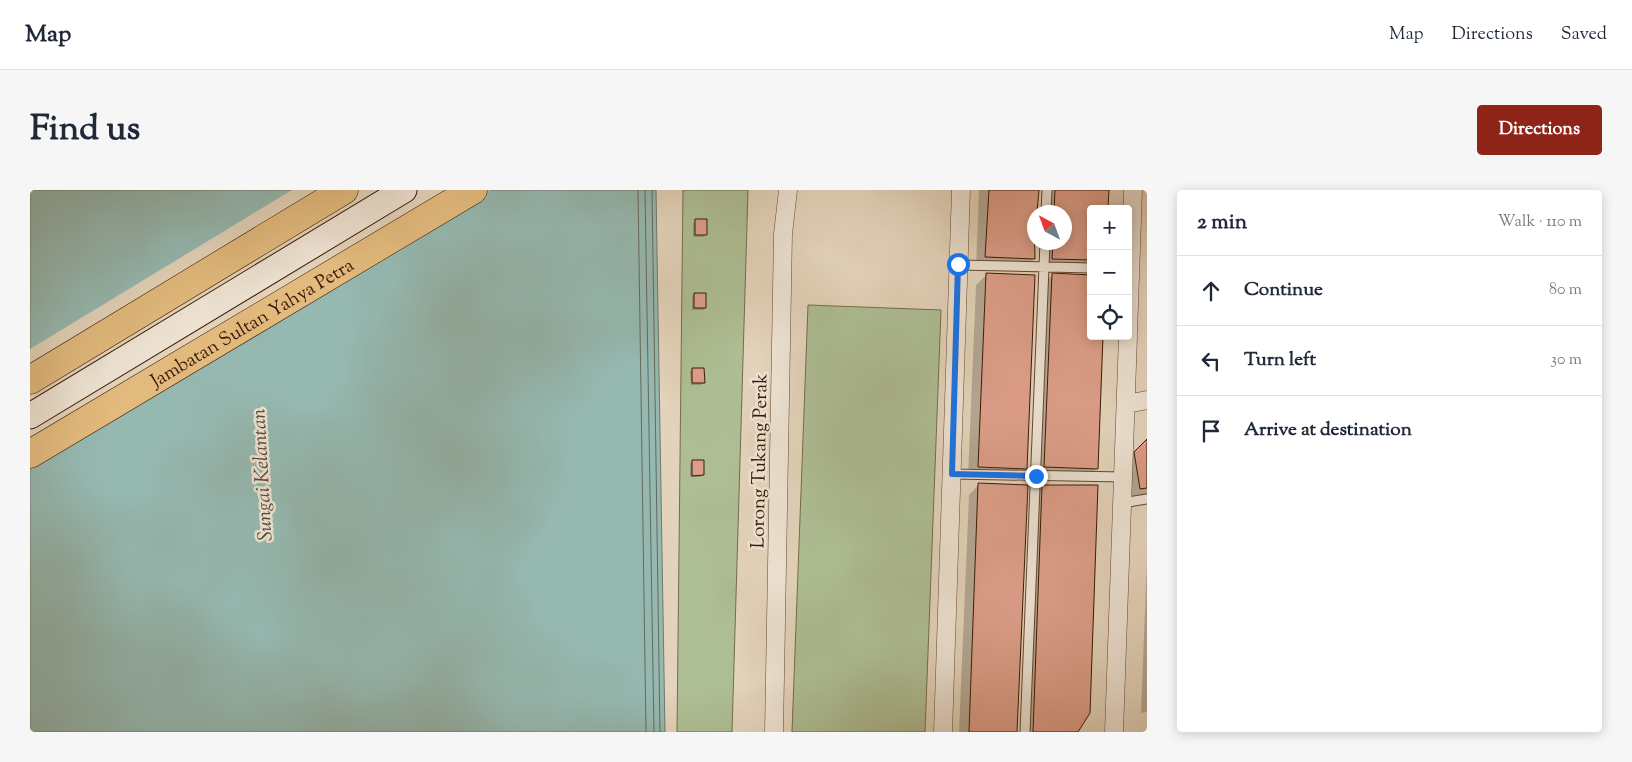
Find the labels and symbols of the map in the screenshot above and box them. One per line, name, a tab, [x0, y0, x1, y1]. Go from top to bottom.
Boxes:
north arrow	[1027, 205, 1072, 250]
street label: Jambatan Sultan Yahya Petra	[145, 253, 360, 396]
route start	[947, 253, 970, 276]
street label: Lorong Tukang Perak	[745, 373, 776, 549]
water label: Sungai Kelantan	[246, 407, 281, 542]
route end	[1025, 465, 1048, 488]

